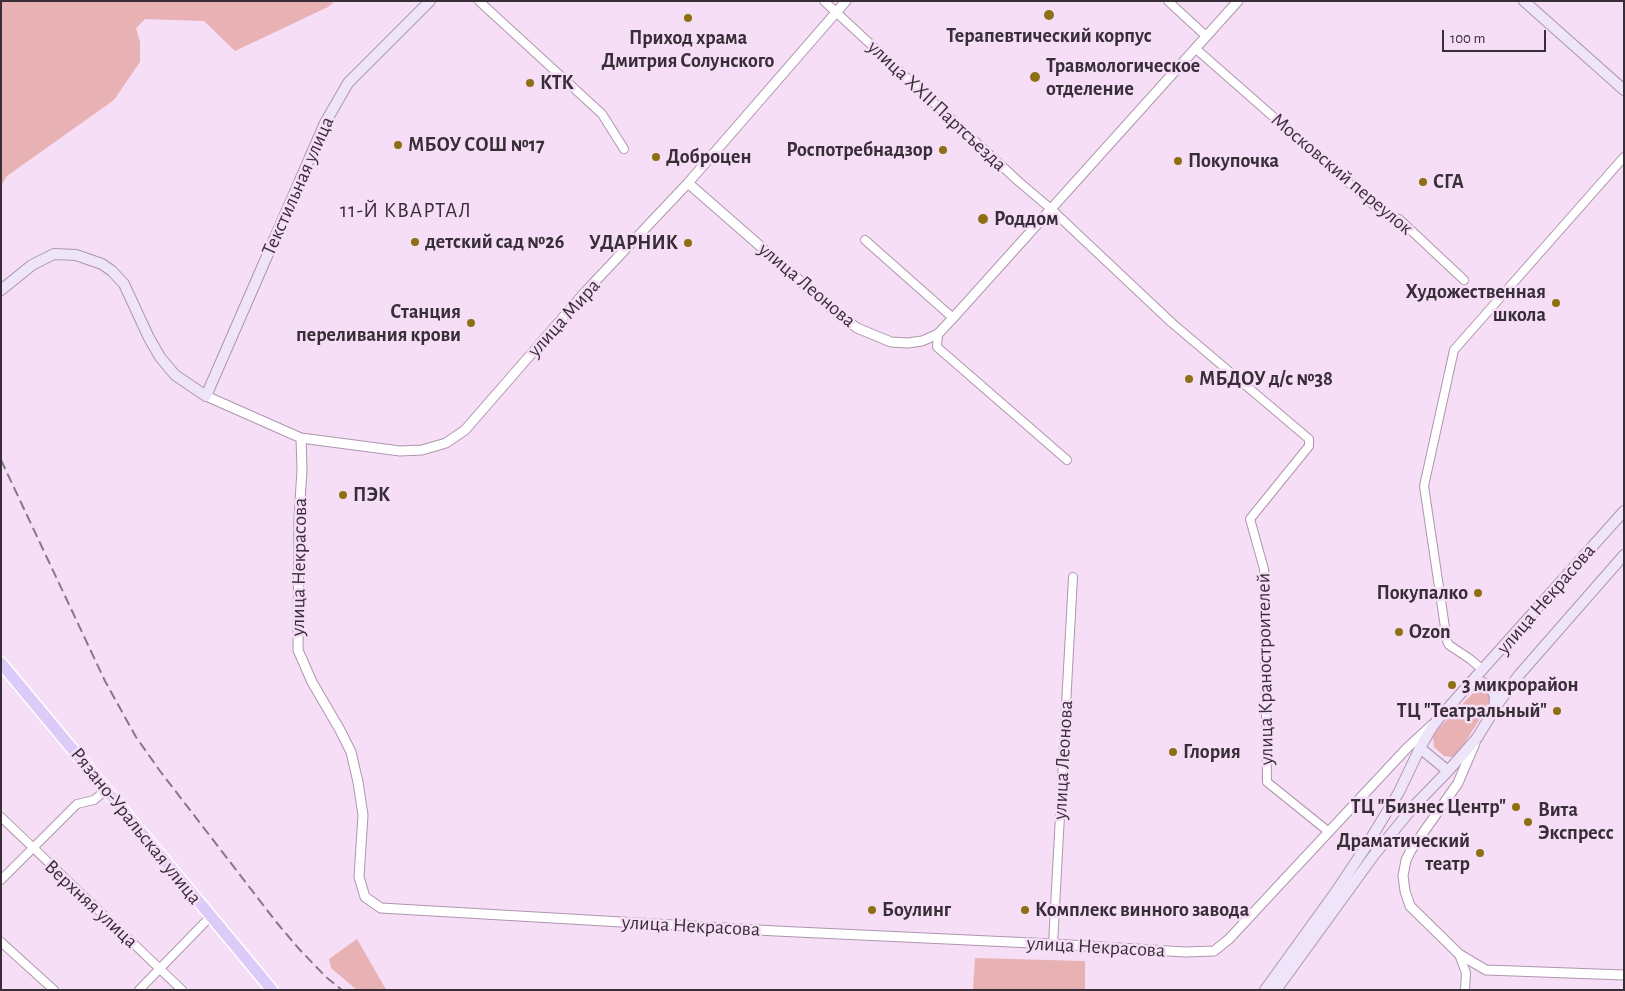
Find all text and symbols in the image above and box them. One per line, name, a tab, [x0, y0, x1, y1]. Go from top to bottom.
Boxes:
marker: Терапевтический корпус	[1042, 8, 1056, 22]
marker: Приход храма Дмитрия Солунского	[682, 12, 694, 24]
scale bar	[1445, 20, 1549, 52]
place label: Терапевтический корпус	[946, 24, 1152, 48]
place label: Приход храма Дмитрия Солунского	[602, 26, 774, 73]
text: 100 m	[1450, 31, 1485, 46]
street label: улица XXII Партсъезда	[862, 35, 1012, 177]
place label: Травмологическое отделение	[1046, 54, 1200, 101]
marker: Травмологическое отделение	[1028, 70, 1042, 84]
place label: КТК	[540, 71, 574, 95]
marker: КТК	[524, 77, 536, 89]
street label: Московский переулок	[1266, 108, 1418, 240]
street label: Текстильная улица	[257, 113, 339, 259]
place label: МБОУ СОШ №17	[408, 133, 545, 157]
place label: Роспотребнадзор	[786, 138, 933, 162]
marker: МБОУ СОШ №17	[392, 139, 404, 151]
marker: Роспотребнадзор	[937, 144, 949, 156]
place label: Доброцен	[666, 145, 752, 169]
place label: Покупочка	[1188, 149, 1279, 173]
marker: Доброцен	[650, 151, 662, 163]
marker: Покупочка	[1172, 155, 1184, 167]
place label: СГА	[1433, 170, 1464, 194]
marker: СГА	[1417, 176, 1429, 188]
district label: 11-Й КВАРТАЛ	[339, 198, 473, 224]
place label: Роддом	[994, 207, 1058, 231]
marker: Роддом	[976, 212, 990, 226]
place label: детский сад №26	[425, 230, 564, 254]
place label: УДАРНИК	[589, 231, 678, 255]
marker: детский сад №26	[409, 236, 421, 248]
marker: УДАРНИК	[682, 237, 694, 249]
street label: улица Леонова	[753, 237, 861, 333]
street label: улица Мира	[523, 274, 605, 362]
place label: Художественная школа	[1406, 280, 1546, 327]
marker: Художественная школа	[1550, 297, 1562, 309]
place label: Станция переливания крови	[296, 300, 461, 347]
marker: Станция переливания крови	[465, 317, 477, 329]
place label: МБДОУ д/с №38	[1199, 367, 1333, 391]
marker: МБДОУ д/с №38	[1183, 373, 1195, 385]
place label: ПЭК	[353, 483, 390, 507]
marker: ПЭК	[337, 489, 349, 501]
street label: улица Некрасова	[286, 498, 312, 636]
street label: улица Некрасова	[1492, 539, 1600, 659]
street label: улица Краностроителей	[1251, 573, 1279, 765]
place label: Покупалко	[1377, 581, 1468, 605]
marker: Покупалко	[1472, 587, 1484, 599]
place label: Ozon	[1409, 620, 1451, 644]
marker: Ozon	[1393, 626, 1405, 638]
place label: 3 микрорайон	[1462, 673, 1579, 697]
marker: 3 микрорайон	[1446, 679, 1458, 691]
place label: ТЦ "Театральный"	[1397, 699, 1547, 723]
street label: улица Леонова	[1048, 700, 1078, 820]
marker: ТЦ "Театральный"	[1551, 705, 1563, 717]
place label: Глория	[1183, 740, 1241, 764]
street label: Рязано-Уральская улица	[65, 743, 207, 909]
marker: Глория	[1167, 746, 1179, 758]
place label: ТЦ "Бизнес Центр"	[1351, 795, 1506, 819]
place label: Вита Экспресс	[1538, 798, 1614, 845]
marker: ТЦ "Бизнес Центр"	[1510, 801, 1522, 813]
marker: Вита Экспресс	[1522, 816, 1534, 828]
place label: Драматический театр	[1337, 829, 1470, 876]
marker: Драматический театр	[1474, 847, 1486, 859]
street label: Верхняя улица	[39, 855, 143, 953]
place label: Боулинг	[882, 898, 951, 922]
place label: Комплекс винного завода	[1035, 898, 1249, 922]
marker: Боулинг	[866, 904, 878, 916]
marker: Комплекс винного завода	[1019, 904, 1031, 916]
street label: улица Некрасова	[621, 910, 761, 942]
street label: улица Некрасова	[1026, 931, 1166, 963]

